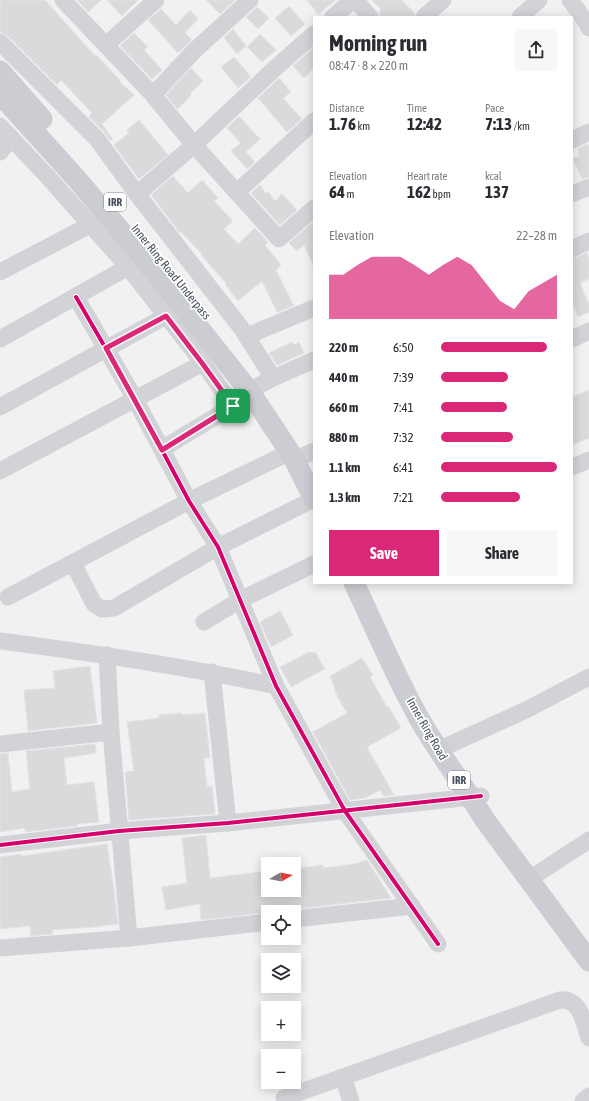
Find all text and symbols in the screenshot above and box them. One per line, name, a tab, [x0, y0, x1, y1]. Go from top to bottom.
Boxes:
button: share	[515, 29, 557, 71]
text: Morning run	[329, 30, 427, 56]
text: 08:47 · 8 × 220 m	[329, 58, 408, 73]
text: Distance	[329, 102, 364, 114]
text: Time	[407, 102, 427, 114]
text: Pace	[485, 102, 504, 114]
text: 1.76	[329, 114, 356, 134]
text: 12:42	[407, 114, 442, 134]
text: 7:13	[485, 114, 512, 134]
text: km	[356, 120, 370, 132]
text: /km	[512, 120, 530, 132]
text: Elevation	[329, 170, 367, 182]
text: Heart rate	[407, 170, 448, 182]
text: kcal	[485, 170, 502, 182]
text: 64	[329, 182, 345, 202]
text: 162	[407, 182, 431, 202]
text: 137	[485, 182, 509, 202]
text: m	[345, 188, 354, 200]
text: bpm	[431, 188, 451, 200]
road number: IRR	[104, 193, 126, 211]
street label: Inner Ring Road Underpass	[128, 222, 214, 322]
text: Elevation	[329, 228, 374, 243]
text: 22–28 m	[516, 228, 557, 243]
text: 220 m	[329, 340, 358, 355]
text: 6:50	[393, 340, 414, 355]
text: 440 m	[329, 370, 358, 385]
text: 7:39	[393, 370, 414, 385]
pin	[216, 389, 250, 423]
icon: arrive	[222, 395, 244, 417]
text: 660 m	[329, 400, 358, 415]
text: 7:41	[393, 400, 414, 415]
text: 880 m	[329, 430, 358, 445]
text: 7:32	[393, 430, 414, 445]
text: 1.1 km	[329, 460, 360, 475]
text: 6:41	[393, 460, 414, 475]
text: 1.3 km	[329, 490, 360, 505]
text: 7:21	[393, 490, 414, 505]
button: Save	[329, 530, 439, 576]
button: Share	[447, 530, 557, 576]
street label: Inner Ring Road	[404, 695, 450, 763]
road number: IRR	[448, 771, 470, 789]
north arrow	[261, 857, 301, 897]
map controls	[261, 857, 301, 1089]
button: locate	[261, 905, 301, 945]
button: layers	[261, 953, 301, 993]
button: +	[261, 1001, 301, 1041]
button: −	[261, 1049, 301, 1089]

